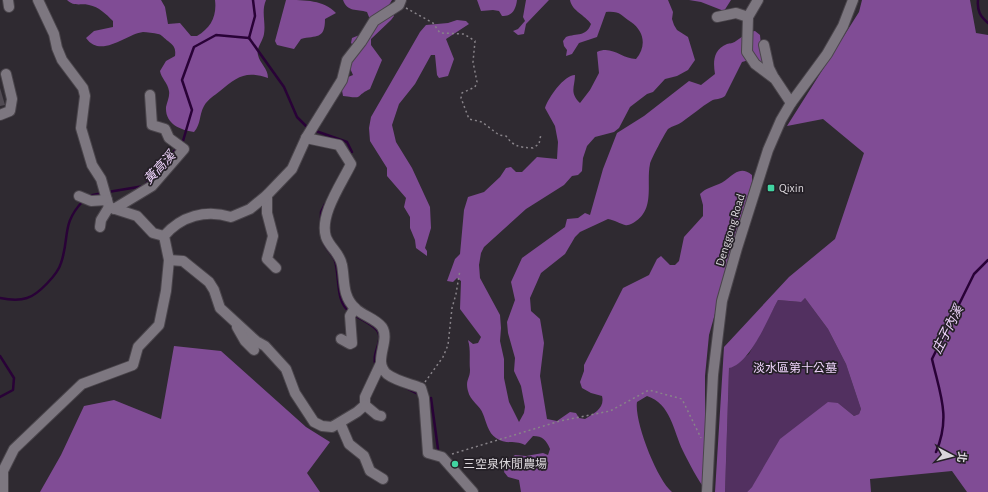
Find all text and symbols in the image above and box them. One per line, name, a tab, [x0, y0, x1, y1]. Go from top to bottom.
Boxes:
water label: 黃高溪	[141, 147, 180, 187]
place label: Qixin	[779, 182, 804, 195]
marker: Qixin	[766, 183, 776, 193]
street label: Denggong Road	[713, 192, 747, 268]
water label: 庄子內溪	[929, 301, 967, 356]
park label: 淡水區第十公墓	[753, 362, 837, 374]
north arrow	[932, 436, 972, 476]
text: 北	[955, 451, 968, 463]
place label: 三空泉休閒農場	[463, 457, 547, 470]
marker: 三空泉休閒農場	[450, 459, 460, 469]

